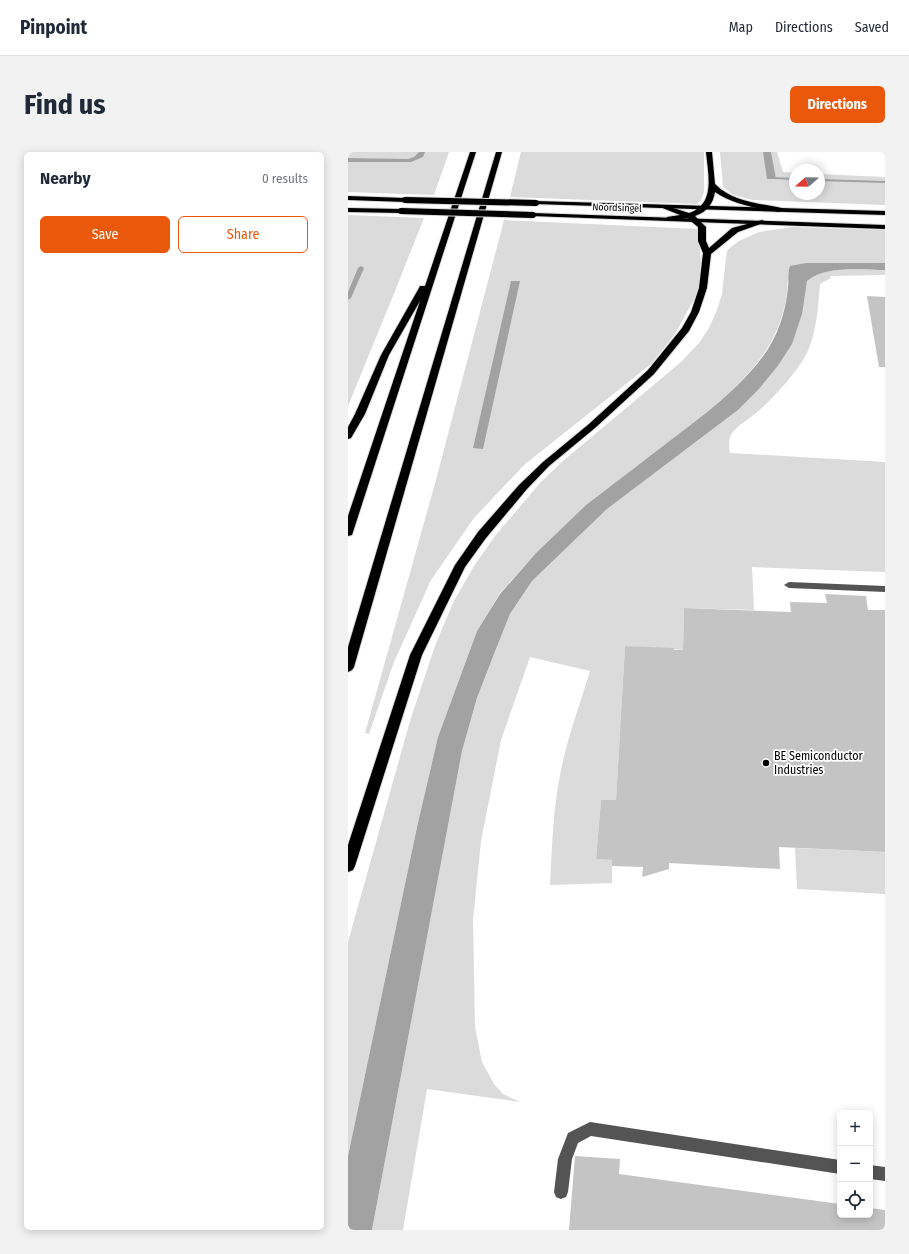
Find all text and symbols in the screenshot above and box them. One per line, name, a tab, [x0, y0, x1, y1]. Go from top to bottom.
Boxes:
text: Pinpoint	[20, 16, 87, 39]
text: Map	[729, 19, 753, 36]
text: Directions	[775, 19, 833, 36]
text: Saved	[855, 19, 889, 36]
button: Directions	[790, 86, 885, 123]
text: Find us	[24, 88, 106, 121]
north arrow	[789, 164, 825, 200]
text: Nearby	[40, 168, 91, 189]
text: 0 results	[262, 171, 308, 186]
street label: Noordsingel	[592, 201, 642, 215]
button: Save	[40, 216, 170, 253]
button: Share	[178, 216, 308, 253]
place label: BE Semiconductor Industries	[774, 749, 864, 777]
marker: BE Semiconductor Industries	[761, 758, 771, 768]
map controls	[837, 1110, 873, 1218]
button: +	[837, 1110, 873, 1146]
button: −	[837, 1146, 873, 1182]
button: locate	[837, 1182, 873, 1218]

